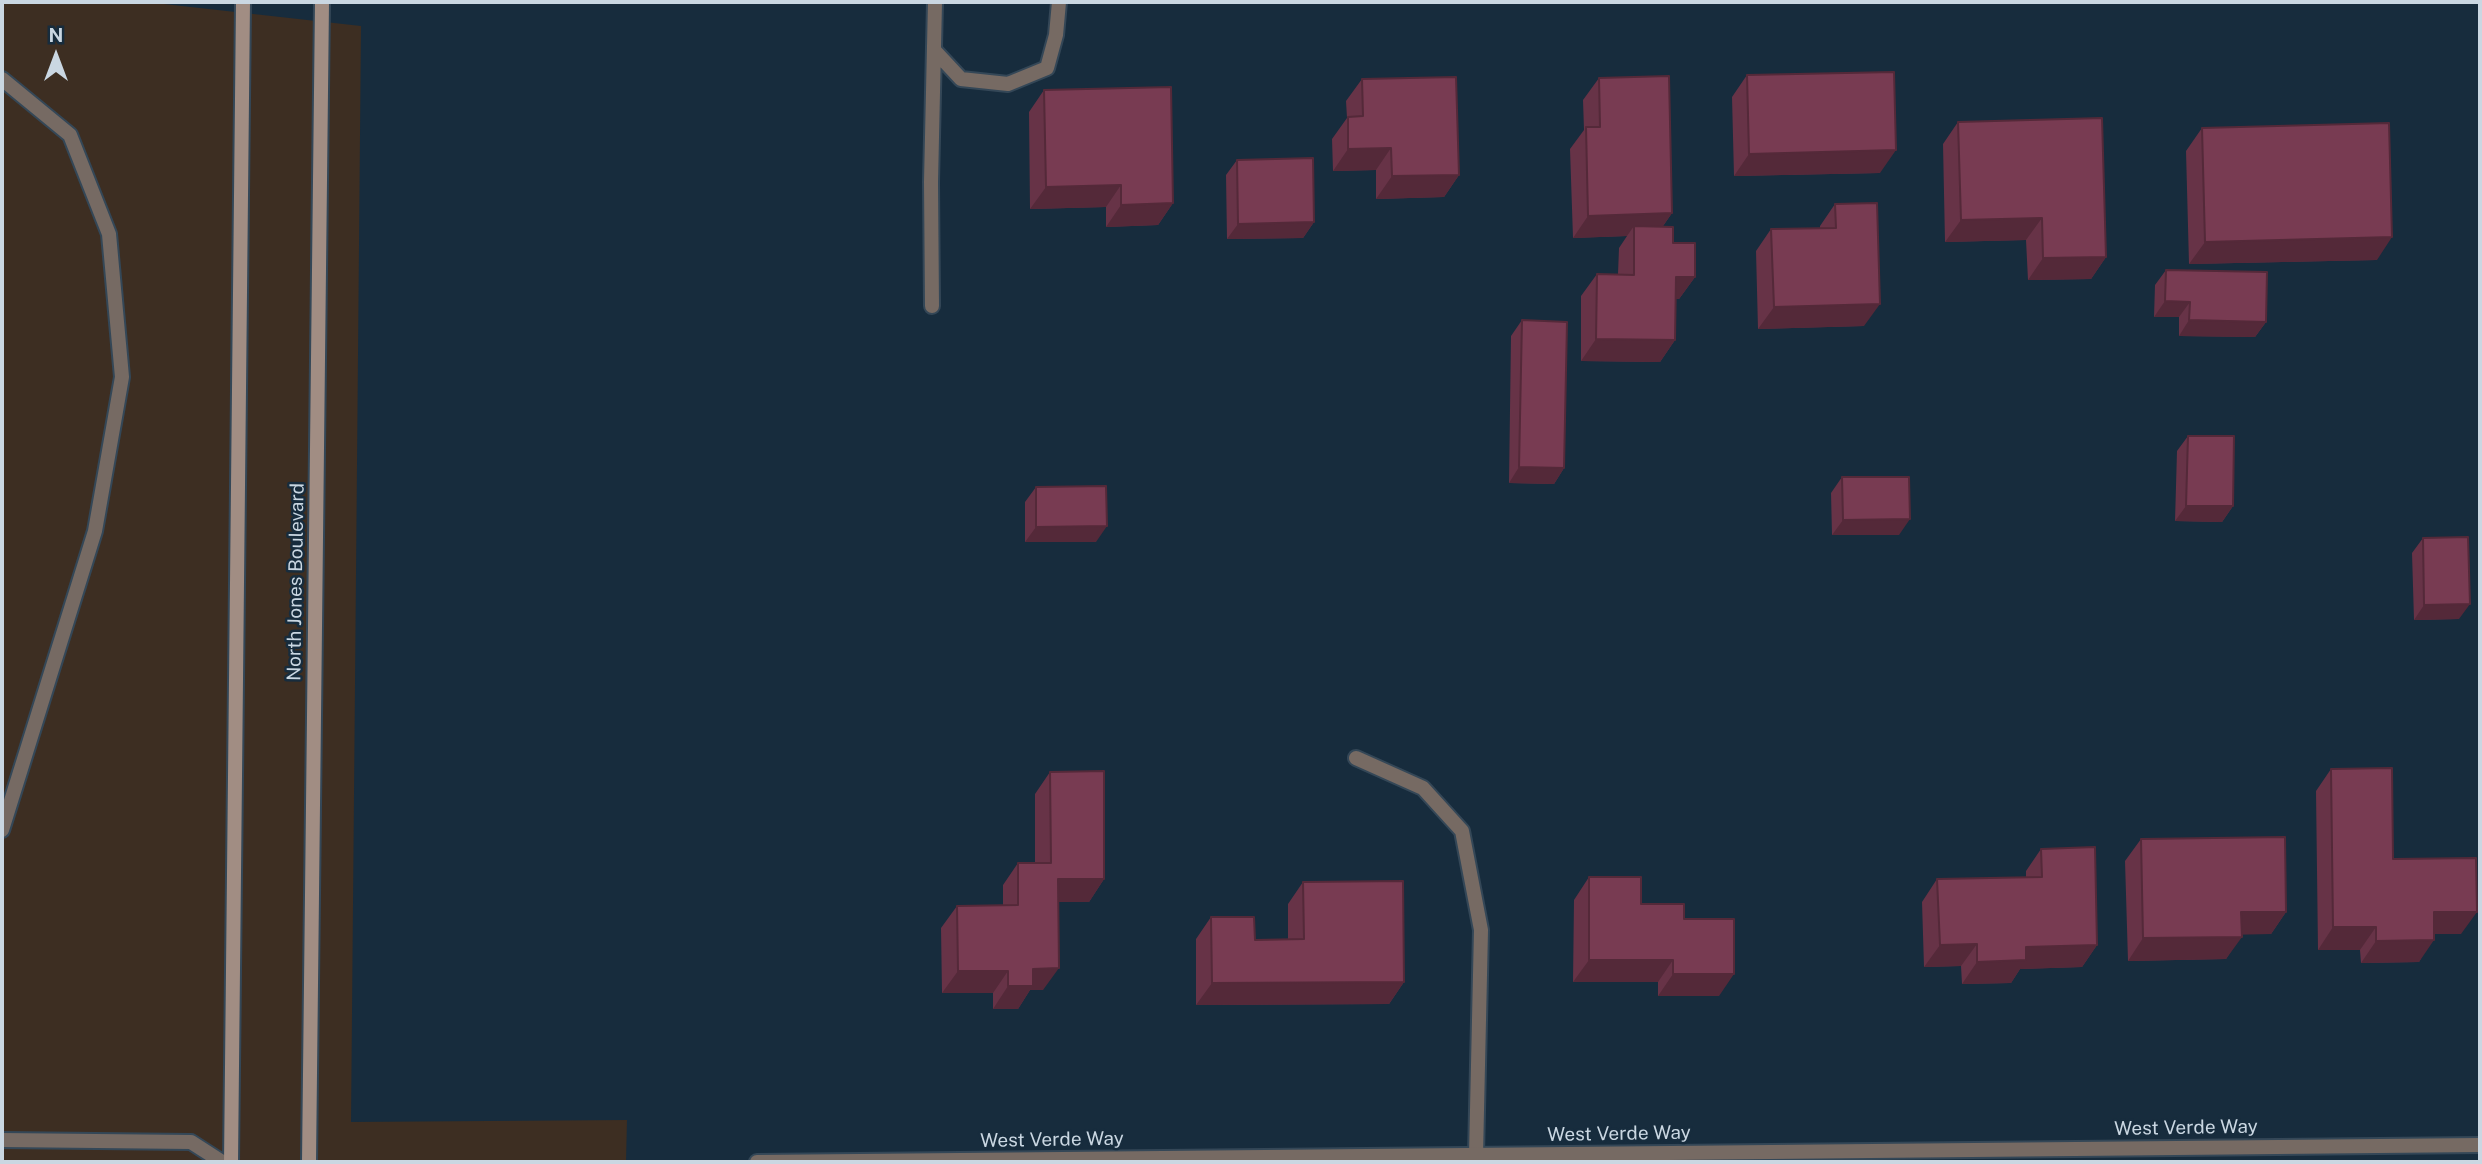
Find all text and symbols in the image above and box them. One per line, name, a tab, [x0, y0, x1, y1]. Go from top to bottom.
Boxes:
north arrow	[21, 21, 91, 91]
text: N	[49, 24, 63, 46]
street label: North Jones Boulevard	[283, 483, 309, 681]
street label: West Verde Way	[2114, 1115, 2258, 1141]
street label: West Verde Way	[1547, 1121, 1691, 1147]
street label: West Verde Way	[980, 1127, 1124, 1153]

